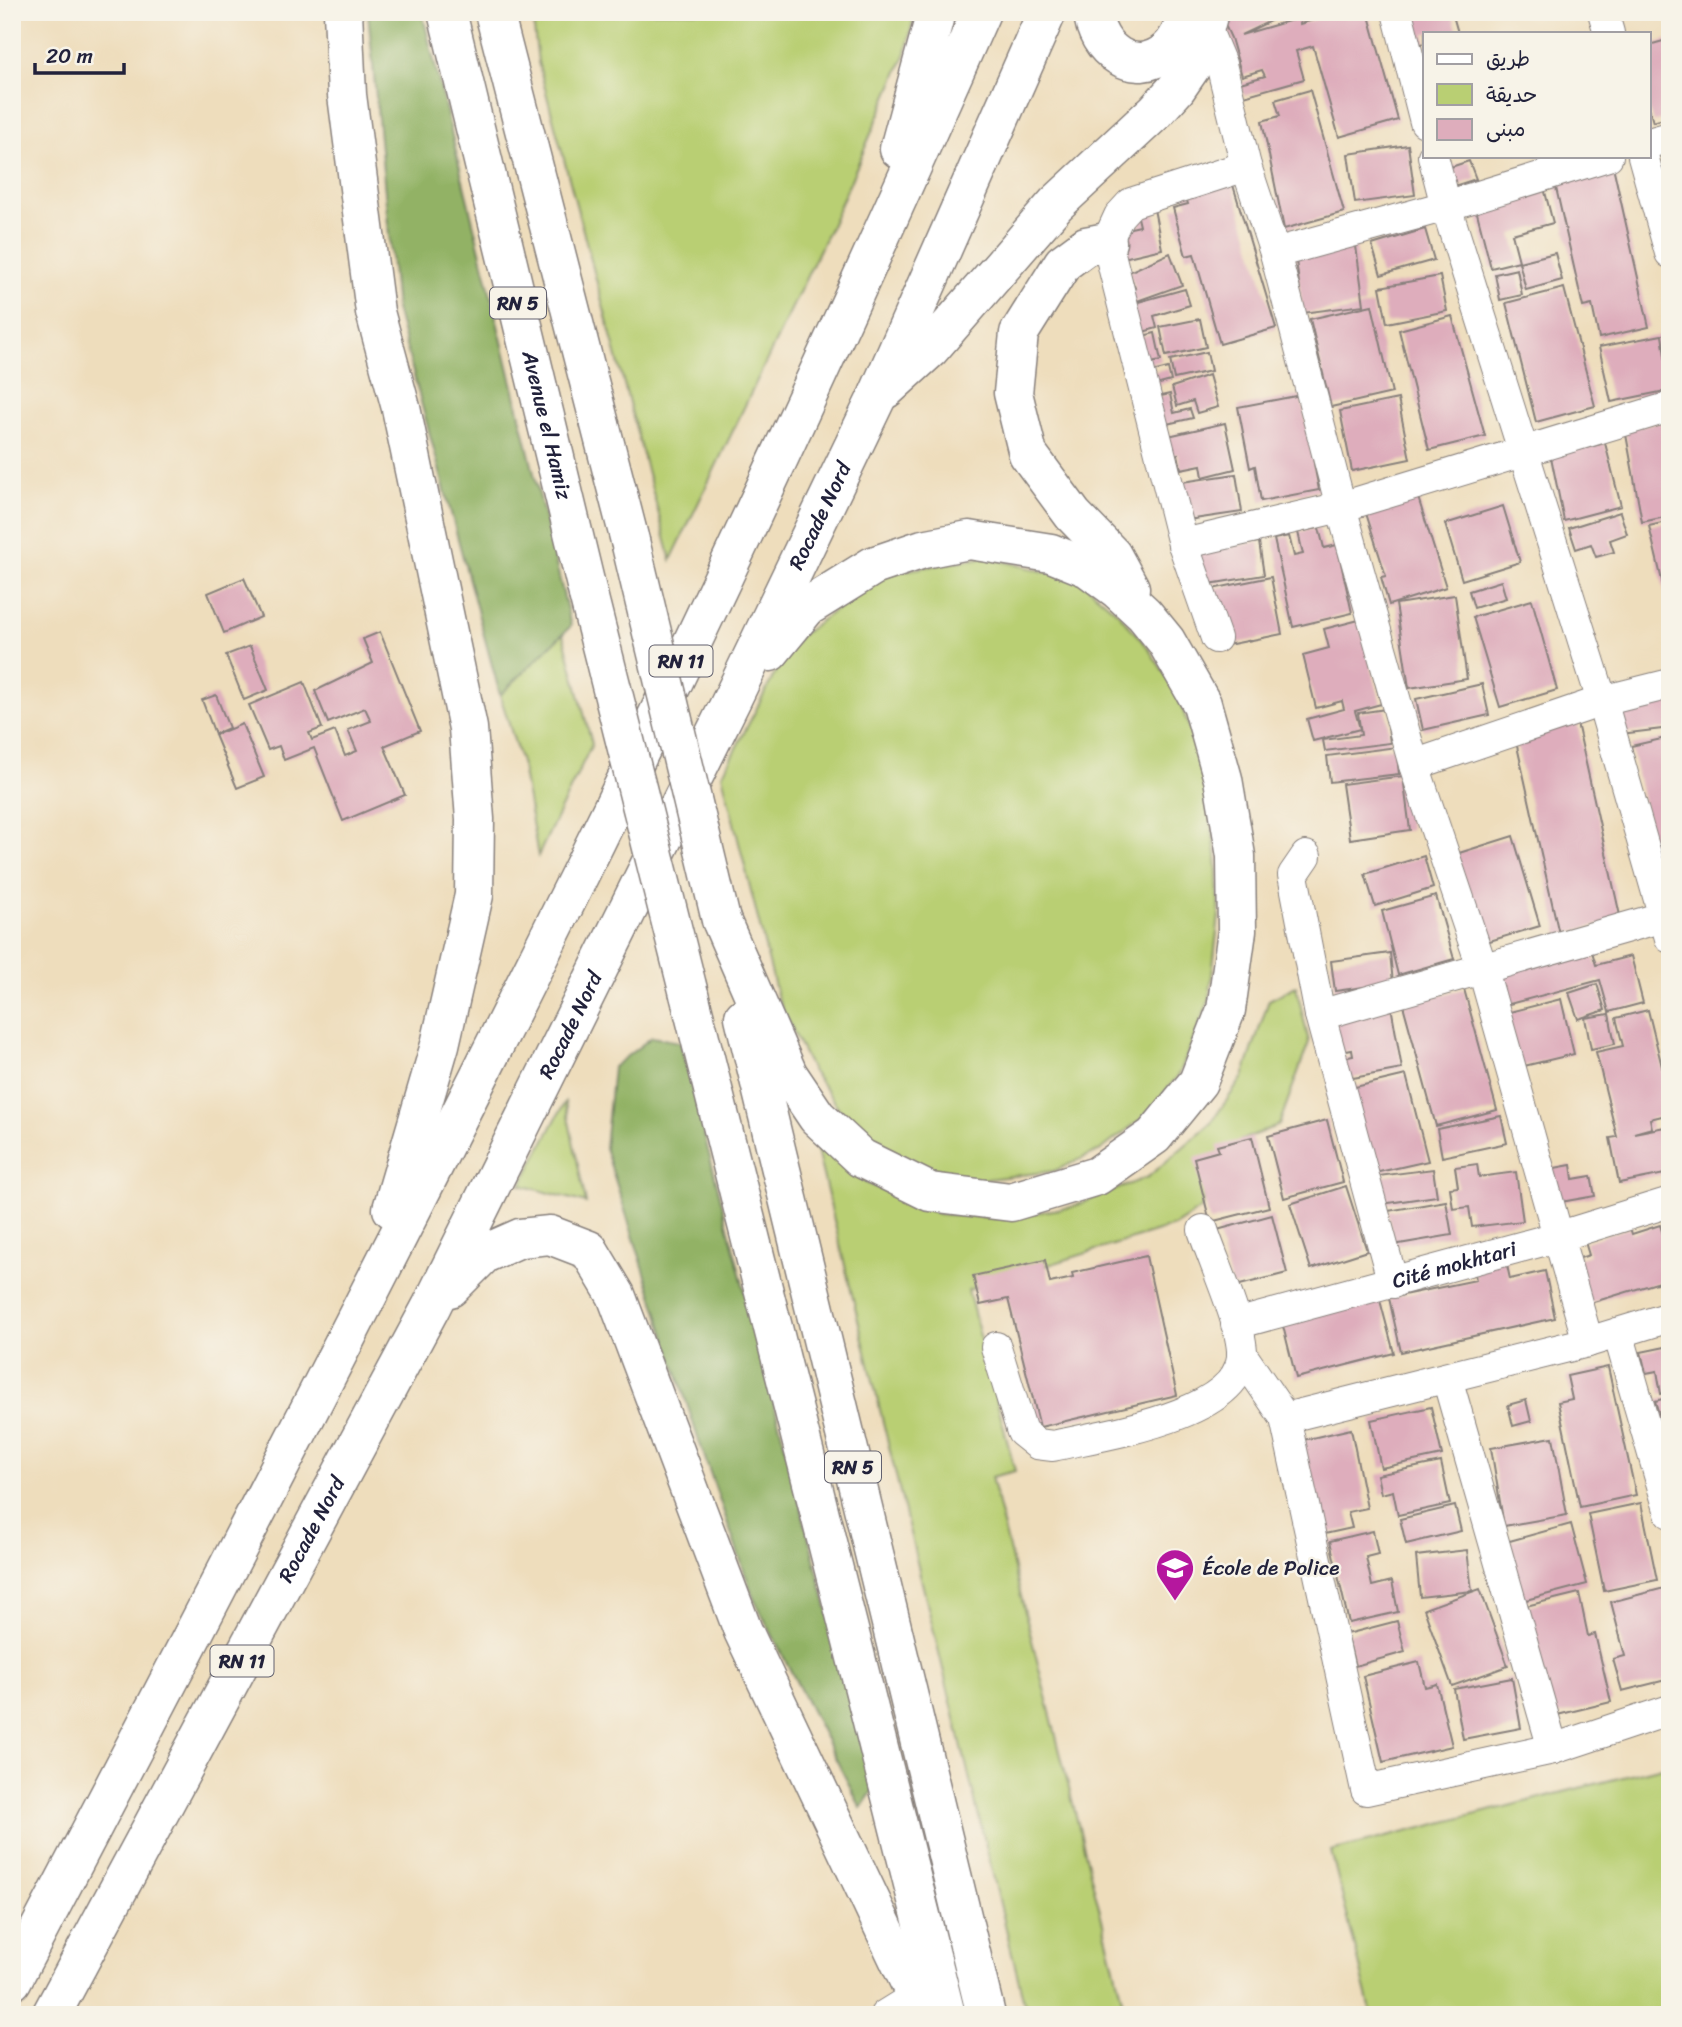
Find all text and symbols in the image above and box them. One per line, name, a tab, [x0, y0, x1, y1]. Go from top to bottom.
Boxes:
scale bar	[35, 32, 124, 76]
legend	[1423, 32, 1650, 158]
text: 20 m	[46, 37, 93, 75]
text: طريق	[1486, 40, 1530, 78]
text: حديقة	[1486, 76, 1537, 114]
text: مبنى	[1486, 110, 1525, 148]
road number: RN 5	[490, 288, 546, 318]
street label: Avenue el Hamiz	[510, 346, 584, 504]
street label: Rocade Nord	[778, 454, 863, 577]
road number: RN 11	[650, 646, 712, 676]
street label: Rocade Nord	[528, 963, 614, 1086]
street label: Cité mokhtari	[1388, 1230, 1522, 1300]
road number: RN 5	[825, 1452, 881, 1483]
street label: Rocade Nord	[267, 1468, 357, 1590]
school or university icon: École de Police	[1154, 1547, 1196, 1602]
place label: École de Police	[1202, 1549, 1340, 1587]
road number: RN 11	[210, 1646, 274, 1676]

